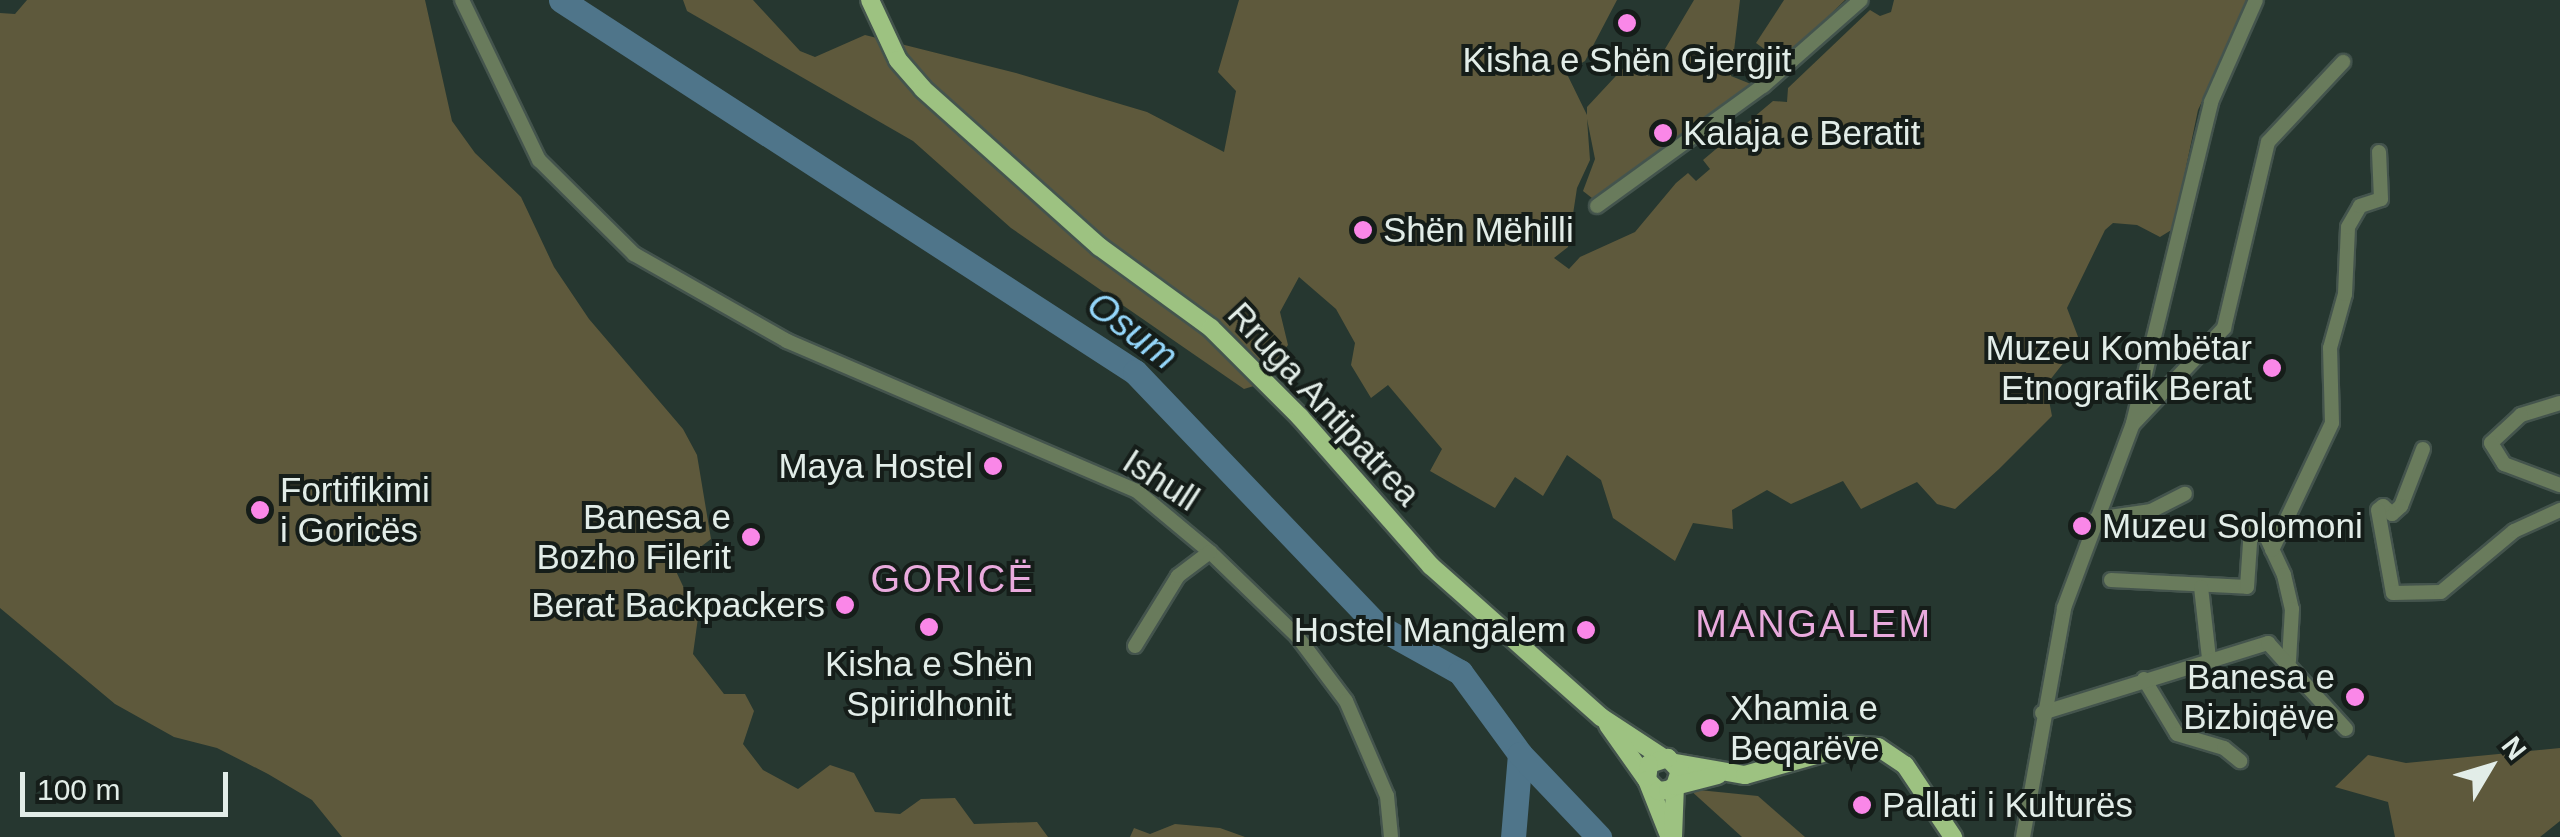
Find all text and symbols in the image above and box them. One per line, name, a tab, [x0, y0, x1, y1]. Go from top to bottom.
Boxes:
marker: Kisha e Shën Gjergjit	[1616, 12, 1638, 34]
place label: Kisha e Shën Gjergjit	[1463, 39, 1791, 81]
place label: Kalaja e Beratit	[1683, 112, 1920, 154]
marker: Kalaja e Beratit	[1652, 122, 1674, 144]
place label: Shën Mëhilli	[1383, 209, 1574, 251]
marker: Shën Mëhilli	[1352, 219, 1374, 241]
water label: Osum	[1078, 282, 1186, 380]
street label: Rruga Antipatrea	[1218, 293, 1430, 515]
place label: Muzeu Kombëtar Etnografik Berat	[1985, 327, 2252, 409]
marker: Muzeu Kombëtar Etnografik Berat	[2261, 357, 2283, 379]
street label: Ishull	[1115, 440, 1207, 520]
place label: Maya Hostel	[778, 445, 973, 487]
marker: Maya Hostel	[982, 455, 1004, 477]
place label: Fortifikimi i Goricës	[280, 469, 430, 551]
place label: Banesa e Bozho Filerit	[536, 496, 731, 578]
marker: Fortifikimi i Goricës	[249, 499, 271, 521]
place label: Muzeu Solomoni	[2102, 505, 2363, 547]
marker: Muzeu Solomoni	[2071, 515, 2093, 537]
marker: Banesa e Bozho Filerit	[740, 526, 762, 548]
district label: GORICË	[871, 557, 1035, 603]
place label: Berat Backpackers	[531, 584, 825, 626]
marker: Berat Backpackers	[834, 594, 856, 616]
district label: MANGALEM	[1695, 602, 1933, 648]
place label: Hostel Mangalem	[1294, 609, 1566, 651]
marker: Kisha e Shën Spiridhonit	[918, 616, 940, 638]
marker: Hostel Mangalem	[1575, 619, 1597, 641]
place label: Kisha e Shën Spiridhonit	[825, 643, 1033, 725]
place label: Banesa e Bizbiqëve	[2183, 656, 2335, 738]
marker: Banesa e Bizbiqëve	[2344, 686, 2366, 708]
place label: Xhamia e Beqarëve	[1730, 687, 1880, 769]
marker: Xhamia e Beqarëve	[1699, 717, 1721, 739]
north arrow	[2440, 717, 2540, 817]
text: N	[2496, 731, 2532, 766]
scale bar	[25, 752, 232, 814]
text: 100 m	[37, 773, 120, 806]
place label: Pallati i Kulturës	[1882, 784, 2133, 826]
marker: Pallati i Kulturës	[1851, 794, 1873, 816]

